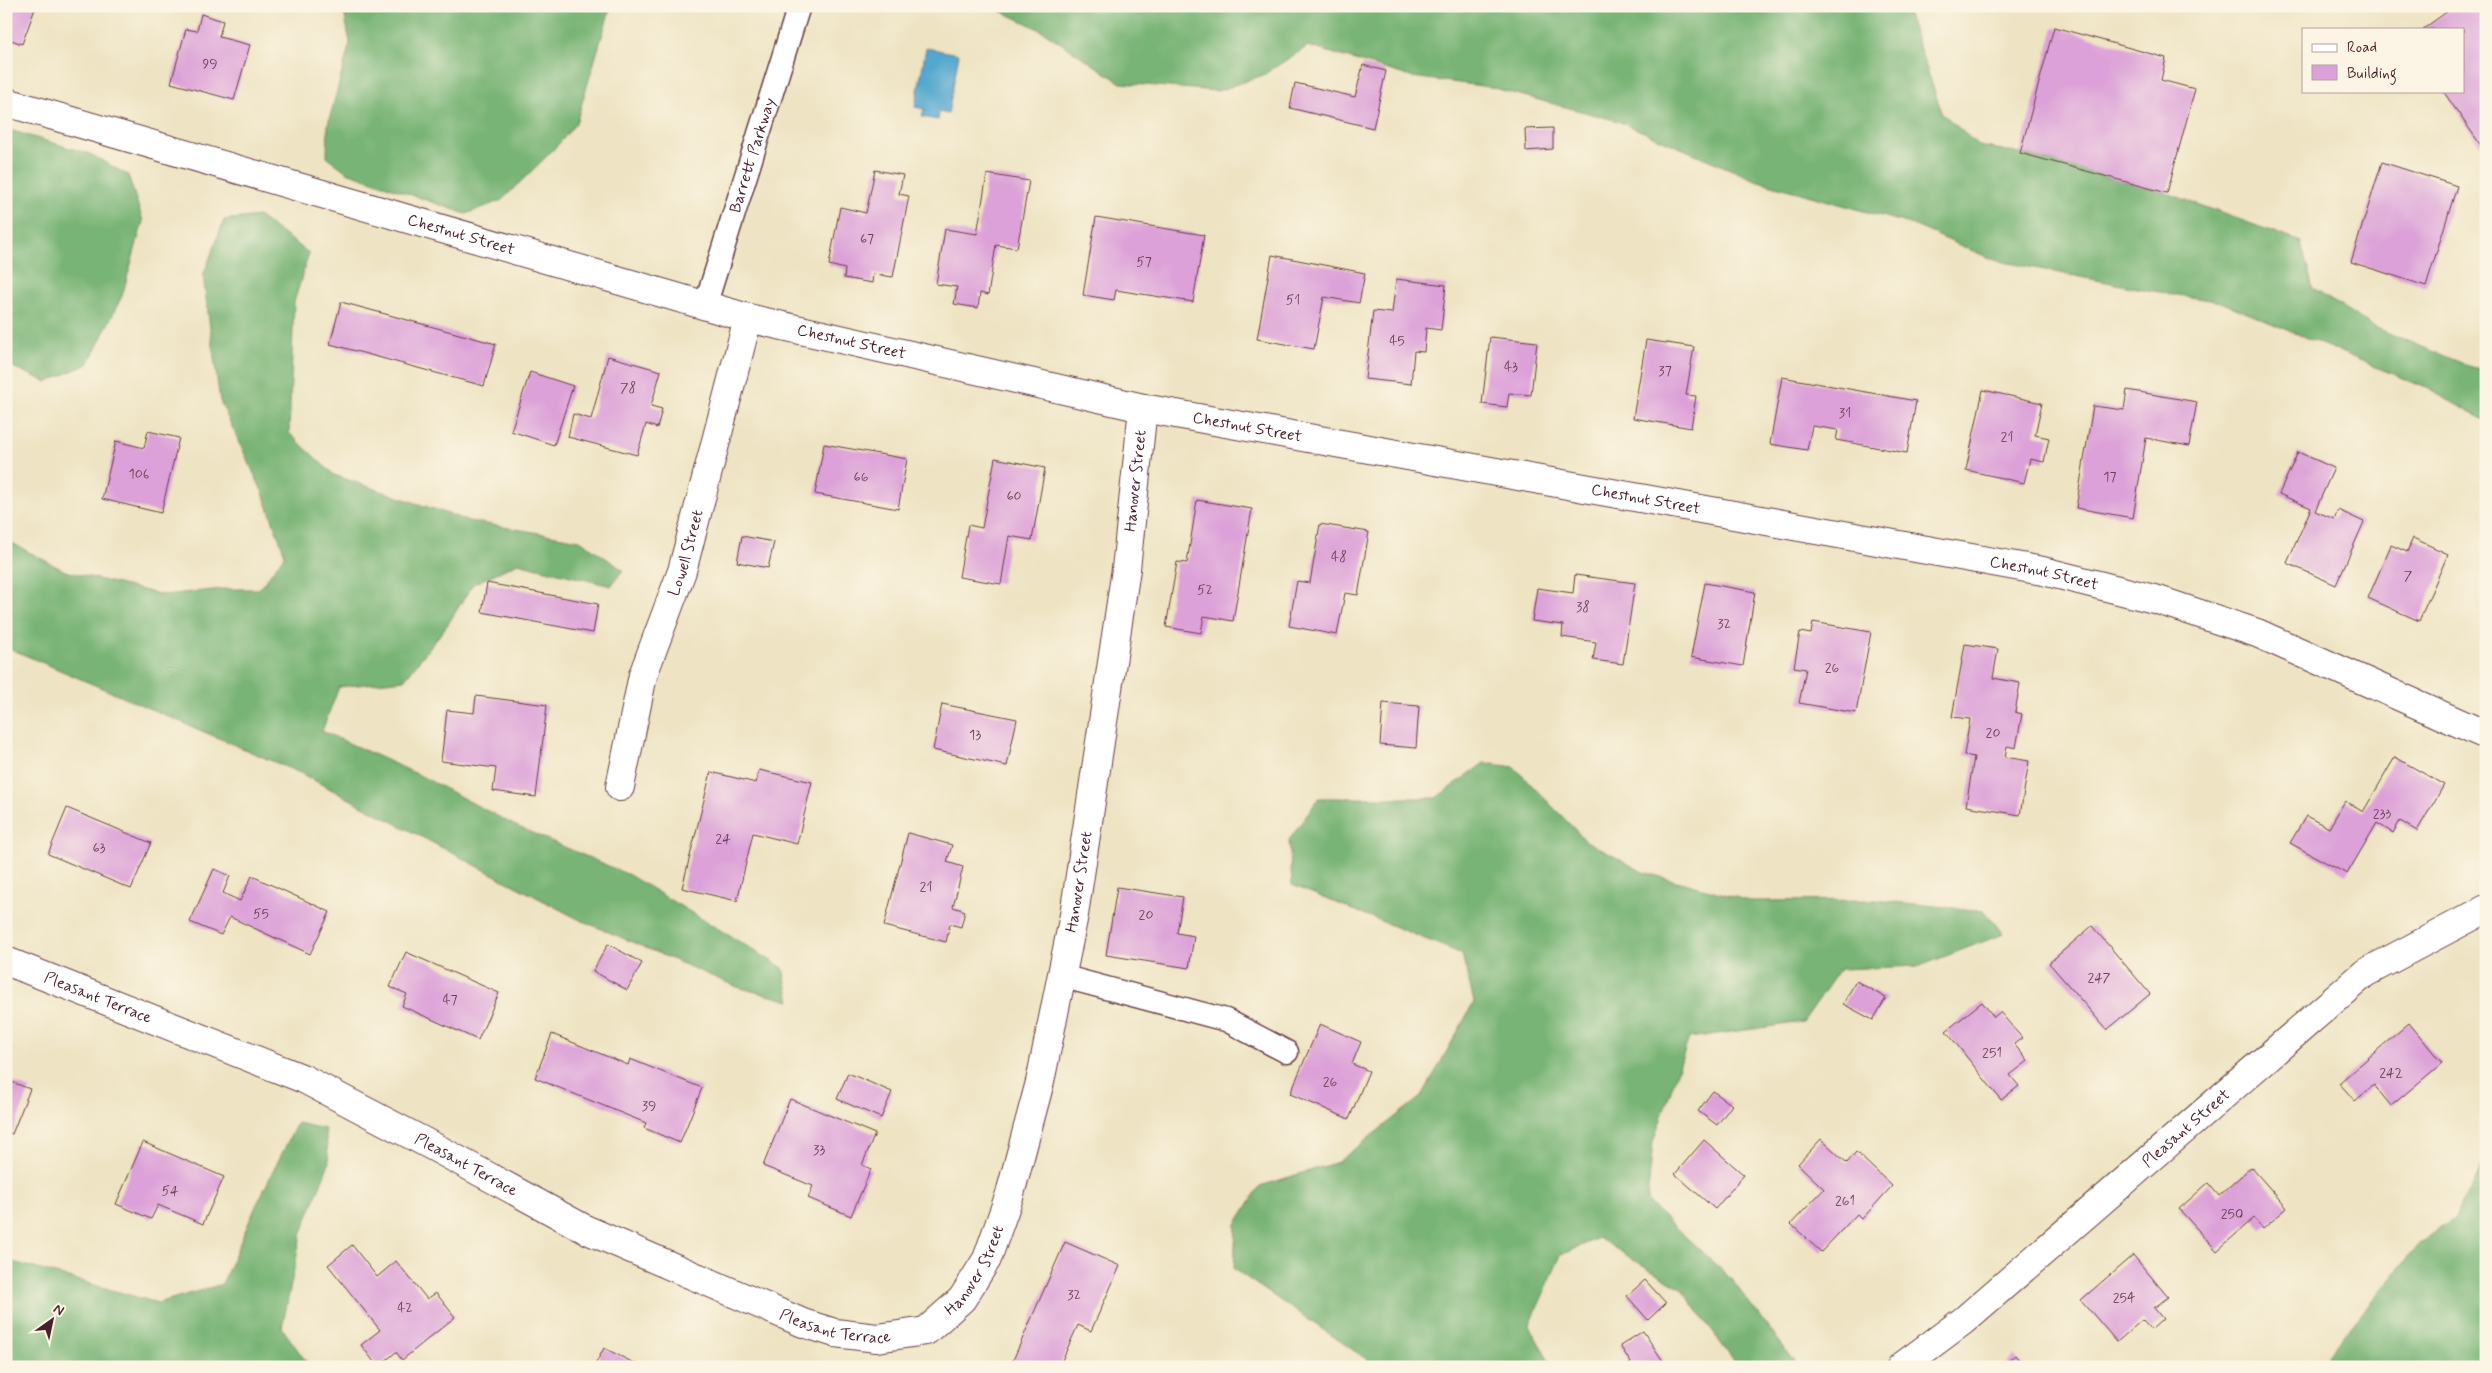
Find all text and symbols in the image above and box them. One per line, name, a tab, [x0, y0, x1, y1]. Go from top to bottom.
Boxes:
legend	[2302, 28, 2464, 92]
text: Road	[2347, 38, 2377, 58]
house number: 99	[202, 55, 218, 73]
text: Building	[2347, 64, 2397, 85]
street label: Barrett Parkway	[724, 95, 780, 215]
street label: Chestnut Street	[405, 209, 518, 260]
house number: 67	[860, 230, 874, 248]
house number: 57	[1136, 253, 1152, 271]
house number: 51	[1286, 291, 1300, 309]
street label: Chestnut Street	[795, 319, 908, 364]
house number: 45	[1389, 332, 1405, 350]
house number: 43	[1504, 358, 1518, 376]
house number: 37	[1658, 362, 1672, 380]
house number: 78	[620, 379, 636, 397]
house number: 31	[1839, 404, 1851, 422]
street label: Chestnut Street	[1191, 407, 1304, 447]
house number: 21	[2001, 428, 2013, 446]
street label: Hanover Street	[1120, 429, 1151, 533]
house number: 106	[129, 465, 149, 483]
house number: 66	[854, 468, 869, 486]
house number: 17	[2103, 468, 2117, 486]
street label: Chestnut Street	[1589, 479, 1703, 519]
house number: 60	[1006, 487, 1022, 505]
street label: Lowell Street	[663, 507, 708, 599]
house number: 48	[1331, 548, 1347, 566]
street label: Chestnut Street	[1988, 551, 2101, 595]
house number: 7	[2404, 567, 2413, 585]
house number: 52	[1197, 581, 1213, 599]
house number: 38	[1576, 598, 1590, 616]
house number: 32	[1717, 615, 1731, 633]
house number: 26	[1825, 659, 1840, 677]
house number: 20	[1986, 724, 2000, 742]
house number: 13	[969, 726, 981, 744]
house number: 233	[2373, 805, 2392, 823]
house number: 24	[715, 830, 731, 848]
street label: Hanover Street	[1060, 830, 1097, 934]
house number: 63	[92, 839, 106, 857]
house number: 21	[920, 878, 932, 896]
house number: 55	[253, 905, 269, 923]
house number: 20	[1139, 906, 1153, 924]
street label: Pleasant Terrace	[41, 967, 155, 1028]
house number: 247	[2087, 969, 2111, 987]
house number: 47	[442, 991, 458, 1009]
house number: 251	[1982, 1044, 2002, 1062]
house number: 242	[2379, 1064, 2403, 1082]
house number: 26	[1323, 1073, 1338, 1091]
street label: Pleasant Street	[2137, 1084, 2235, 1172]
house number: 39	[642, 1097, 656, 1115]
street label: Pleasant Terrace	[411, 1128, 522, 1201]
house number: 33	[813, 1141, 825, 1159]
house number: 54	[162, 1182, 179, 1200]
house number: 261	[1835, 1192, 1855, 1210]
house number: 250	[2221, 1205, 2243, 1223]
street label: Hanover Street	[940, 1222, 1009, 1320]
house number: 32	[1067, 1286, 1081, 1304]
house number: 254	[2113, 1289, 2135, 1307]
north arrow	[28, 1296, 78, 1346]
house number: 42	[397, 1299, 413, 1317]
text: N	[50, 1300, 67, 1320]
street label: Pleasant Terrace	[776, 1304, 893, 1348]

